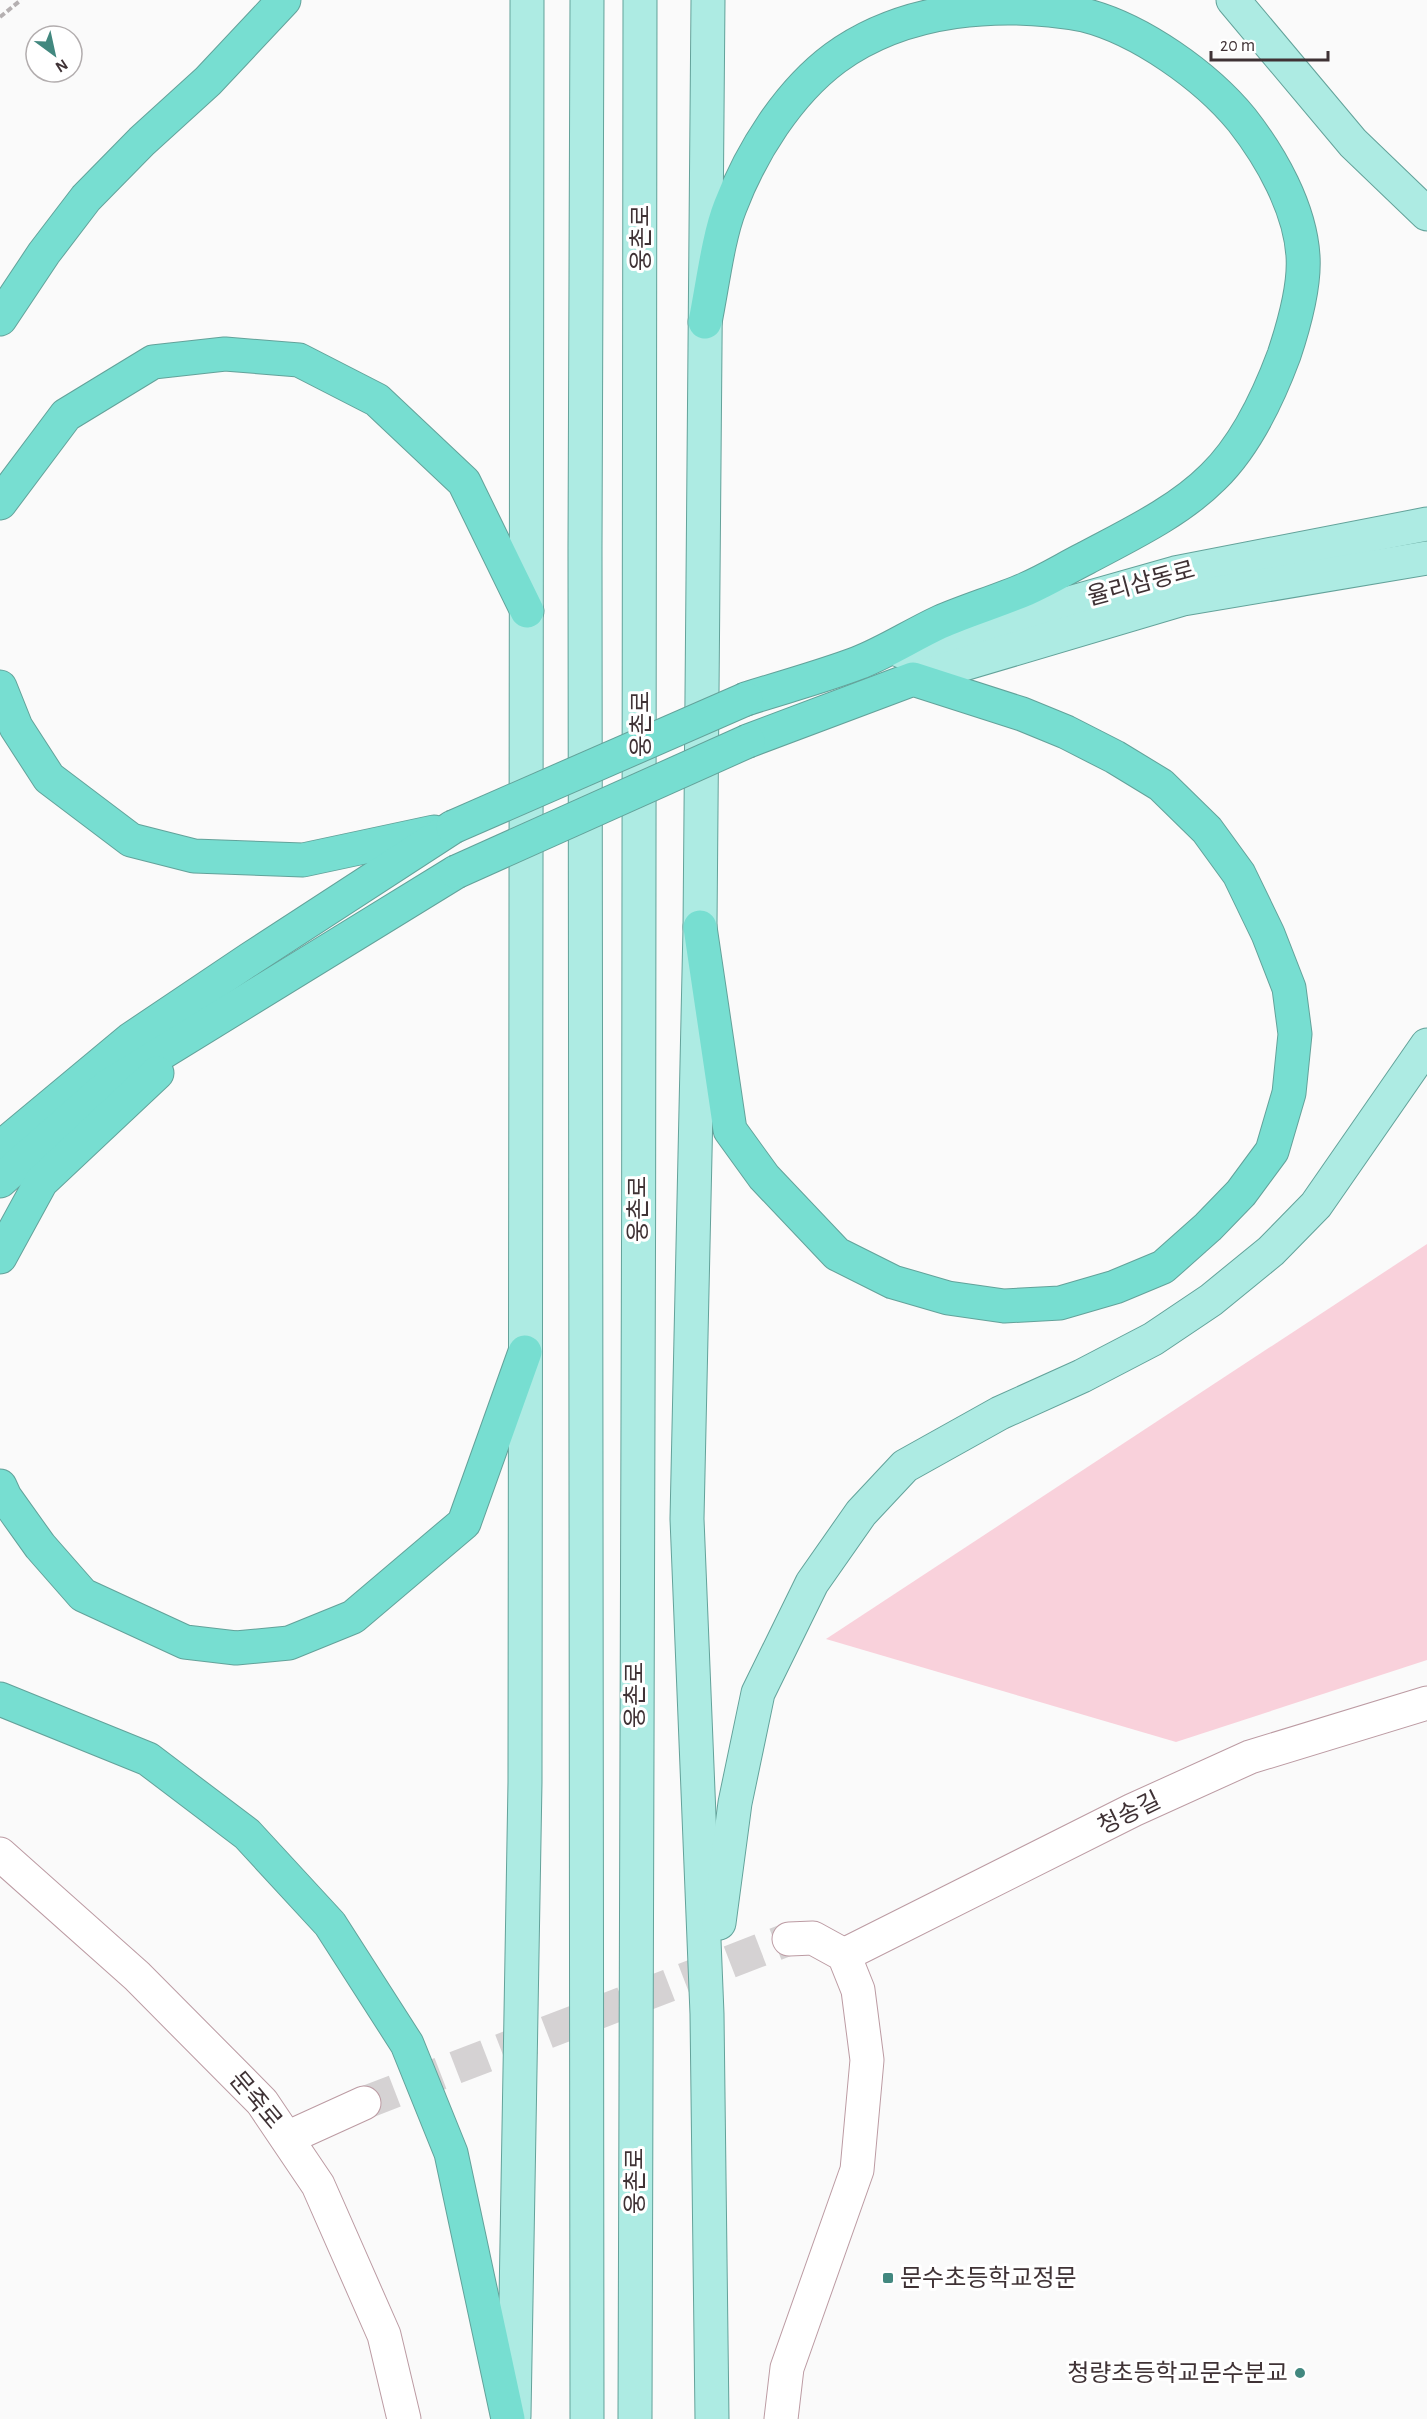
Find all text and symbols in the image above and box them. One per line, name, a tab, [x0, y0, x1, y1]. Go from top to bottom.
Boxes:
north arrow	[24, 24, 84, 84]
scale bar	[1211, 24, 1328, 62]
text: 20 m	[1220, 37, 1255, 55]
text: N	[53, 56, 71, 75]
street label: 웅촌로	[629, 205, 654, 271]
street label: 율리삼동로	[1085, 557, 1198, 610]
street label: 웅촌로	[629, 691, 654, 757]
street label: 웅촌로	[626, 1176, 651, 1242]
street label: 웅촌로	[623, 1662, 648, 1728]
street label: 청송길	[1094, 1788, 1164, 1839]
street label: 문죽로	[225, 2068, 286, 2134]
street label: 웅촌로	[623, 2148, 648, 2214]
place label: 문수초등학교정문	[900, 2265, 1077, 2291]
marker: 문수초등학교정문	[881, 2271, 895, 2285]
place label: 청량초등학교문수분교	[1067, 2360, 1288, 2386]
marker: 청량초등학교문수분교	[1293, 2366, 1307, 2380]

